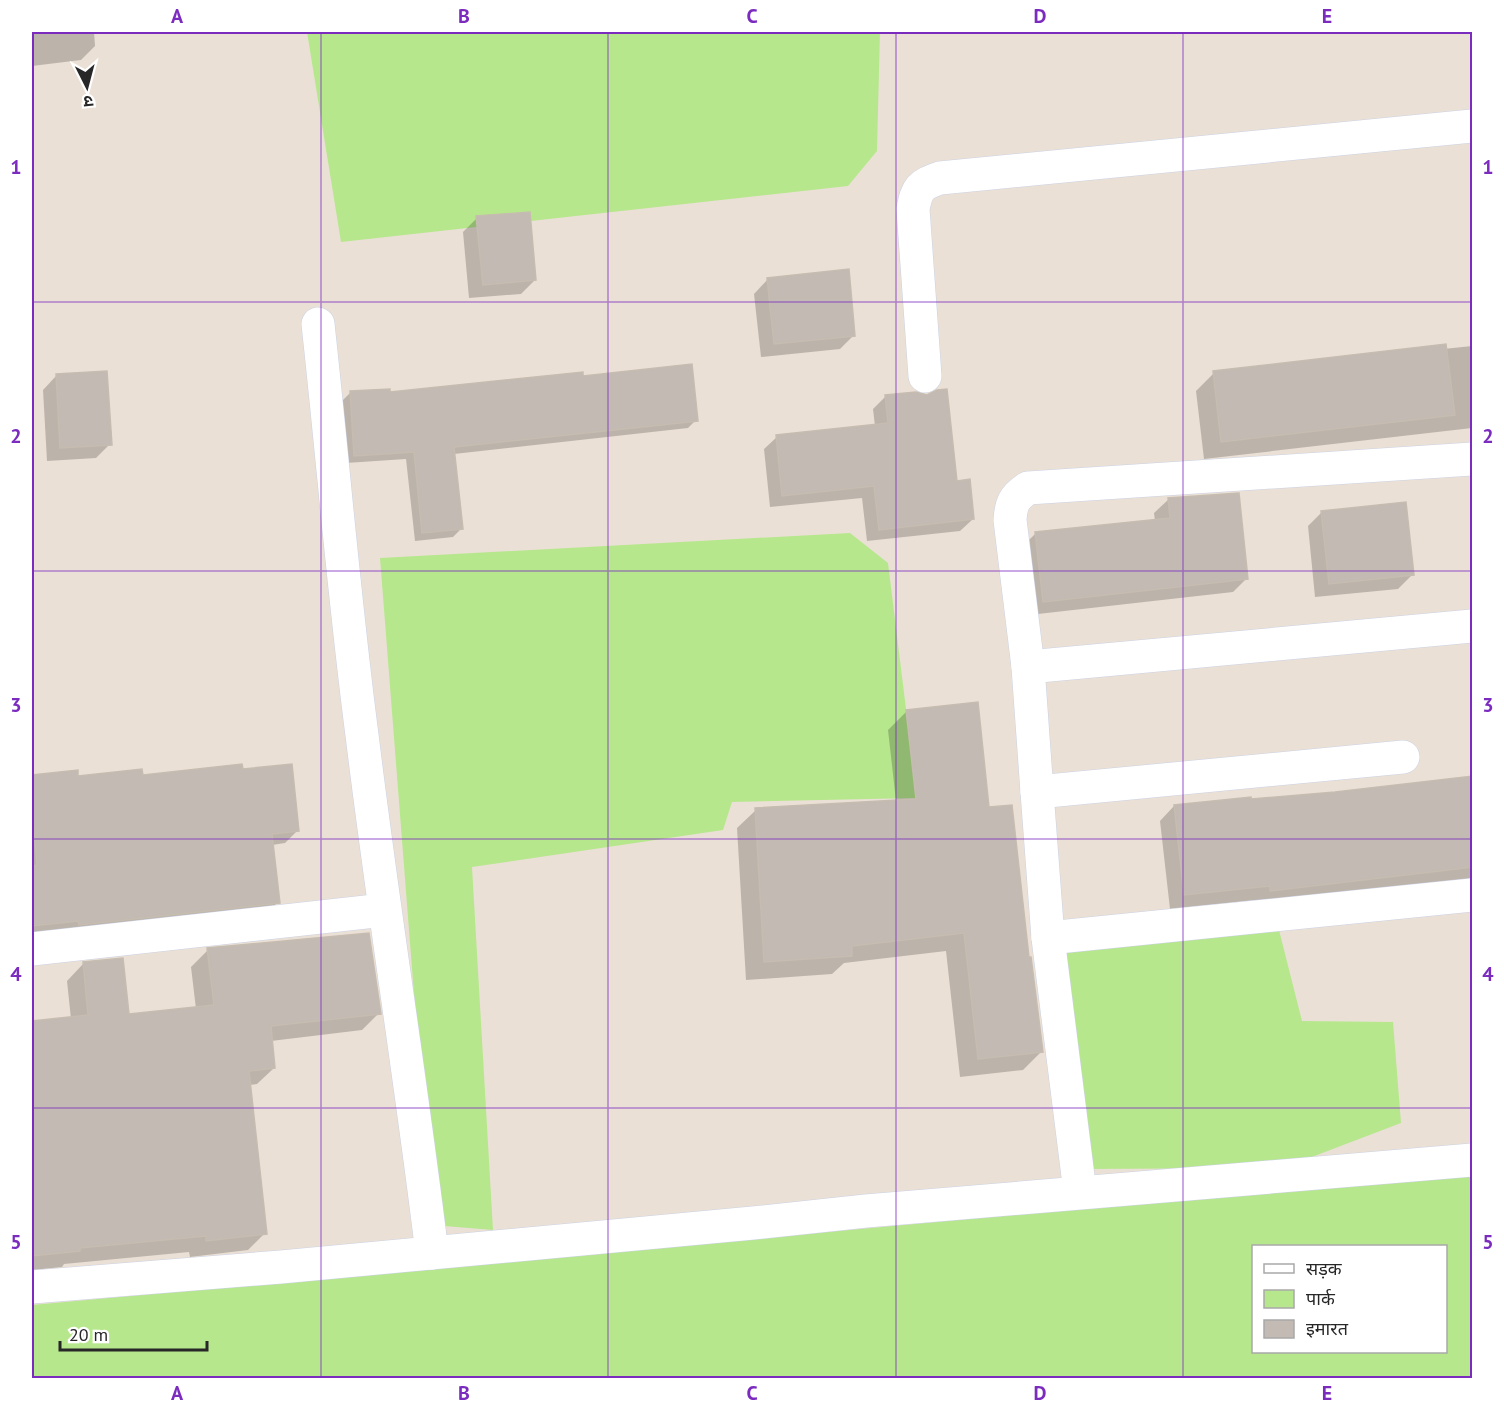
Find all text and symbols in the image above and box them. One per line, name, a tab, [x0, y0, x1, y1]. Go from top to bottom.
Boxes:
text: A	[171, 3, 184, 29]
text: B	[458, 3, 470, 29]
text: C	[746, 3, 758, 29]
text: D	[1034, 3, 1047, 29]
text: E	[1322, 3, 1332, 29]
north arrow	[57, 57, 117, 117]
text: उ	[82, 91, 94, 112]
text: 1	[10, 154, 22, 180]
text: 1	[1482, 154, 1494, 180]
text: 2	[10, 423, 22, 449]
text: 2	[1482, 423, 1494, 449]
text: 3	[10, 692, 22, 718]
text: 3	[1482, 692, 1494, 718]
text: 4	[10, 961, 22, 987]
text: 4	[1482, 961, 1494, 987]
text: 5	[10, 1229, 22, 1255]
text: 5	[1482, 1229, 1494, 1255]
legend	[1252, 1245, 1447, 1353]
text: सड़क	[1306, 1257, 1343, 1280]
text: पार्क	[1306, 1287, 1336, 1310]
scale bar	[60, 1314, 207, 1352]
text: इमारत	[1306, 1317, 1349, 1340]
text: 20 m	[69, 1323, 108, 1346]
text: A	[171, 1380, 184, 1406]
text: B	[458, 1380, 470, 1406]
text: C	[746, 1380, 758, 1406]
text: D	[1034, 1380, 1047, 1406]
text: E	[1322, 1380, 1332, 1406]

